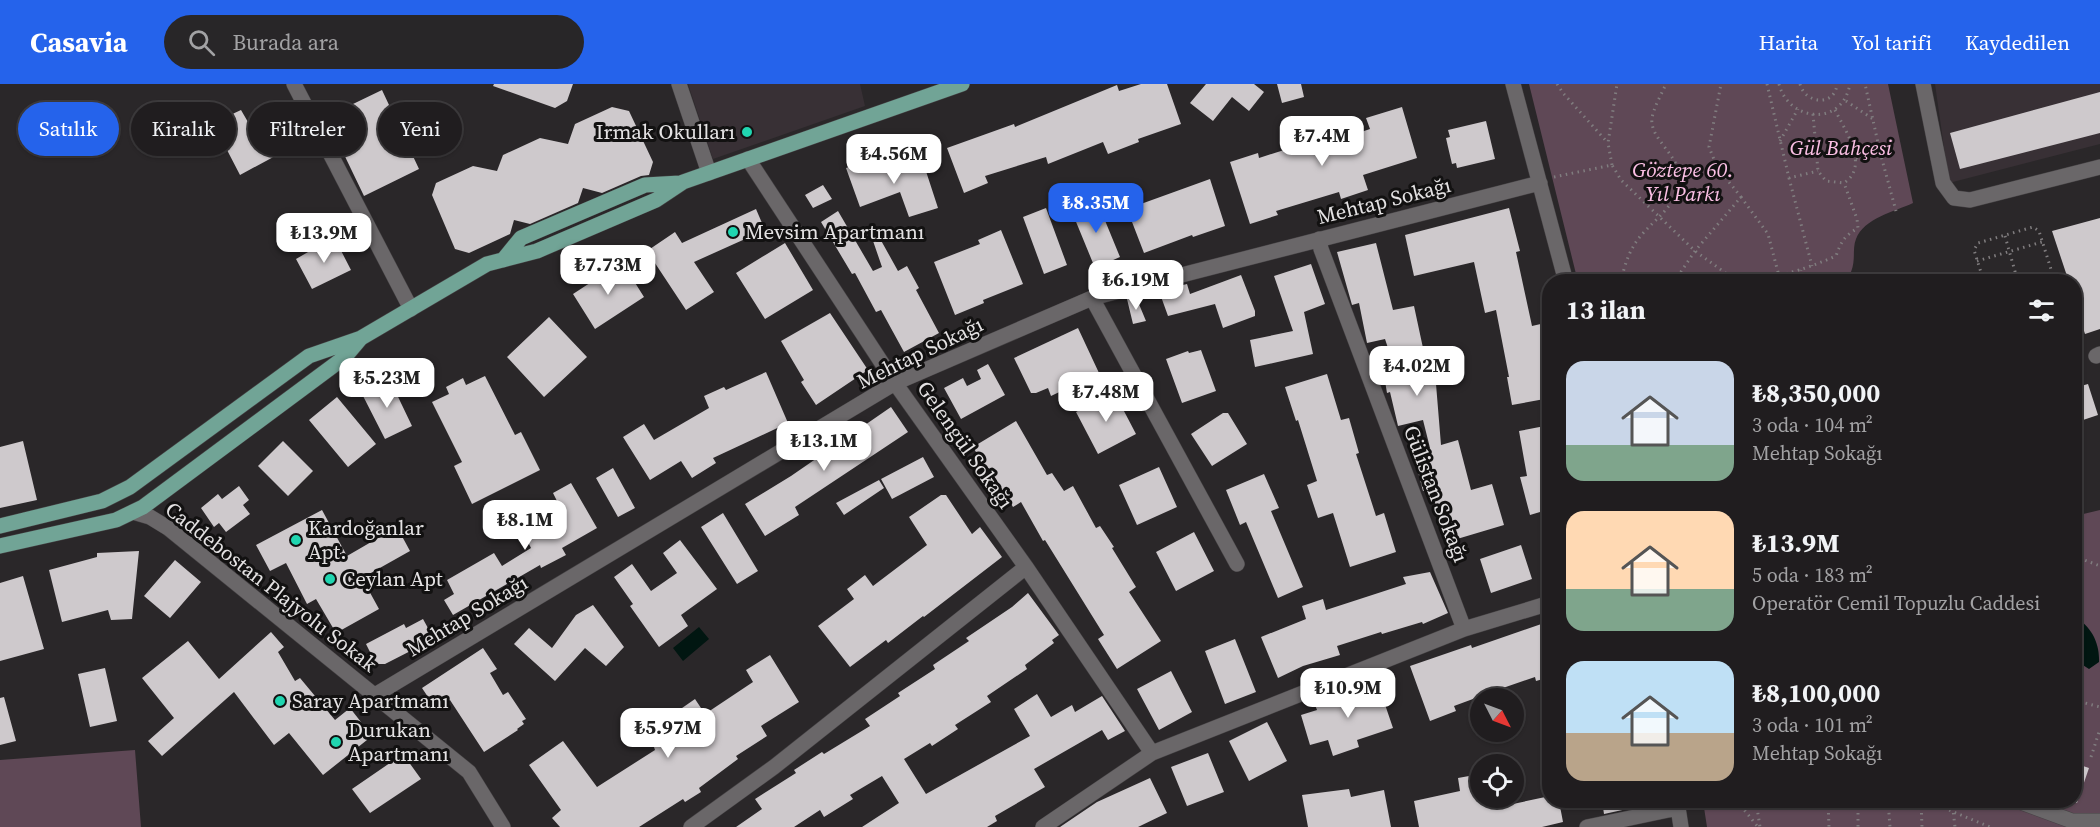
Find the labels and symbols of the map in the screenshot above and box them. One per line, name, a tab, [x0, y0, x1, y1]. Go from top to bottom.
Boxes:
pin: ₺7.4M	[1280, 116, 1364, 167]
place label: Irmak Okulları	[596, 117, 735, 146]
marker: Irmak Okulları	[740, 125, 754, 139]
park label: Gül Bahçesi	[1790, 133, 1893, 162]
pin: ₺4.56M	[845, 134, 943, 185]
park label: Göztepe 60. Yıl Parkı	[1632, 155, 1734, 208]
street label: Mehtap Sokağı	[1314, 170, 1454, 231]
pin: ₺8.35M	[1047, 183, 1145, 234]
pin: ₺13.9M	[275, 213, 373, 264]
place label: Mevsim Apartmanı	[745, 217, 924, 246]
marker: Mevsim Apartmanı	[726, 225, 740, 239]
pin: ₺7.73M	[559, 245, 657, 296]
pin: ₺6.19M	[1087, 260, 1185, 311]
street label: Mehtap Sokağı	[852, 309, 988, 396]
pin: ₺4.02M	[1368, 346, 1466, 397]
pin: ₺5.23M	[338, 358, 436, 409]
pin: ₺7.48M	[1057, 372, 1155, 423]
street label: Gelengül Sokağı	[911, 375, 1020, 514]
pin: ₺13.1M	[775, 421, 873, 472]
street label: Gülistan Sokağı	[1397, 421, 1476, 566]
street label: Caddebostan Plajyolu Sokak	[159, 495, 384, 679]
pin: ₺8.1M	[483, 500, 567, 551]
place label: Kardoğanlar Apt.	[308, 513, 424, 566]
marker: Kardoğanlar Apt.	[289, 533, 303, 547]
place label: Ceylan Apt	[342, 564, 443, 593]
street label: Mehtap Sokağı	[401, 568, 533, 663]
marker: Ceylan Apt	[323, 572, 337, 586]
pin: ₺10.9M	[1299, 668, 1397, 719]
place label: Saray Apartmanı	[292, 686, 449, 715]
north arrow	[1470, 688, 1524, 742]
marker: Saray Apartmanı	[273, 694, 287, 708]
pin: ₺5.97M	[619, 708, 717, 759]
place label: Durukan Apartmanı	[348, 715, 449, 768]
marker: Durukan Apartmanı	[329, 735, 343, 749]

